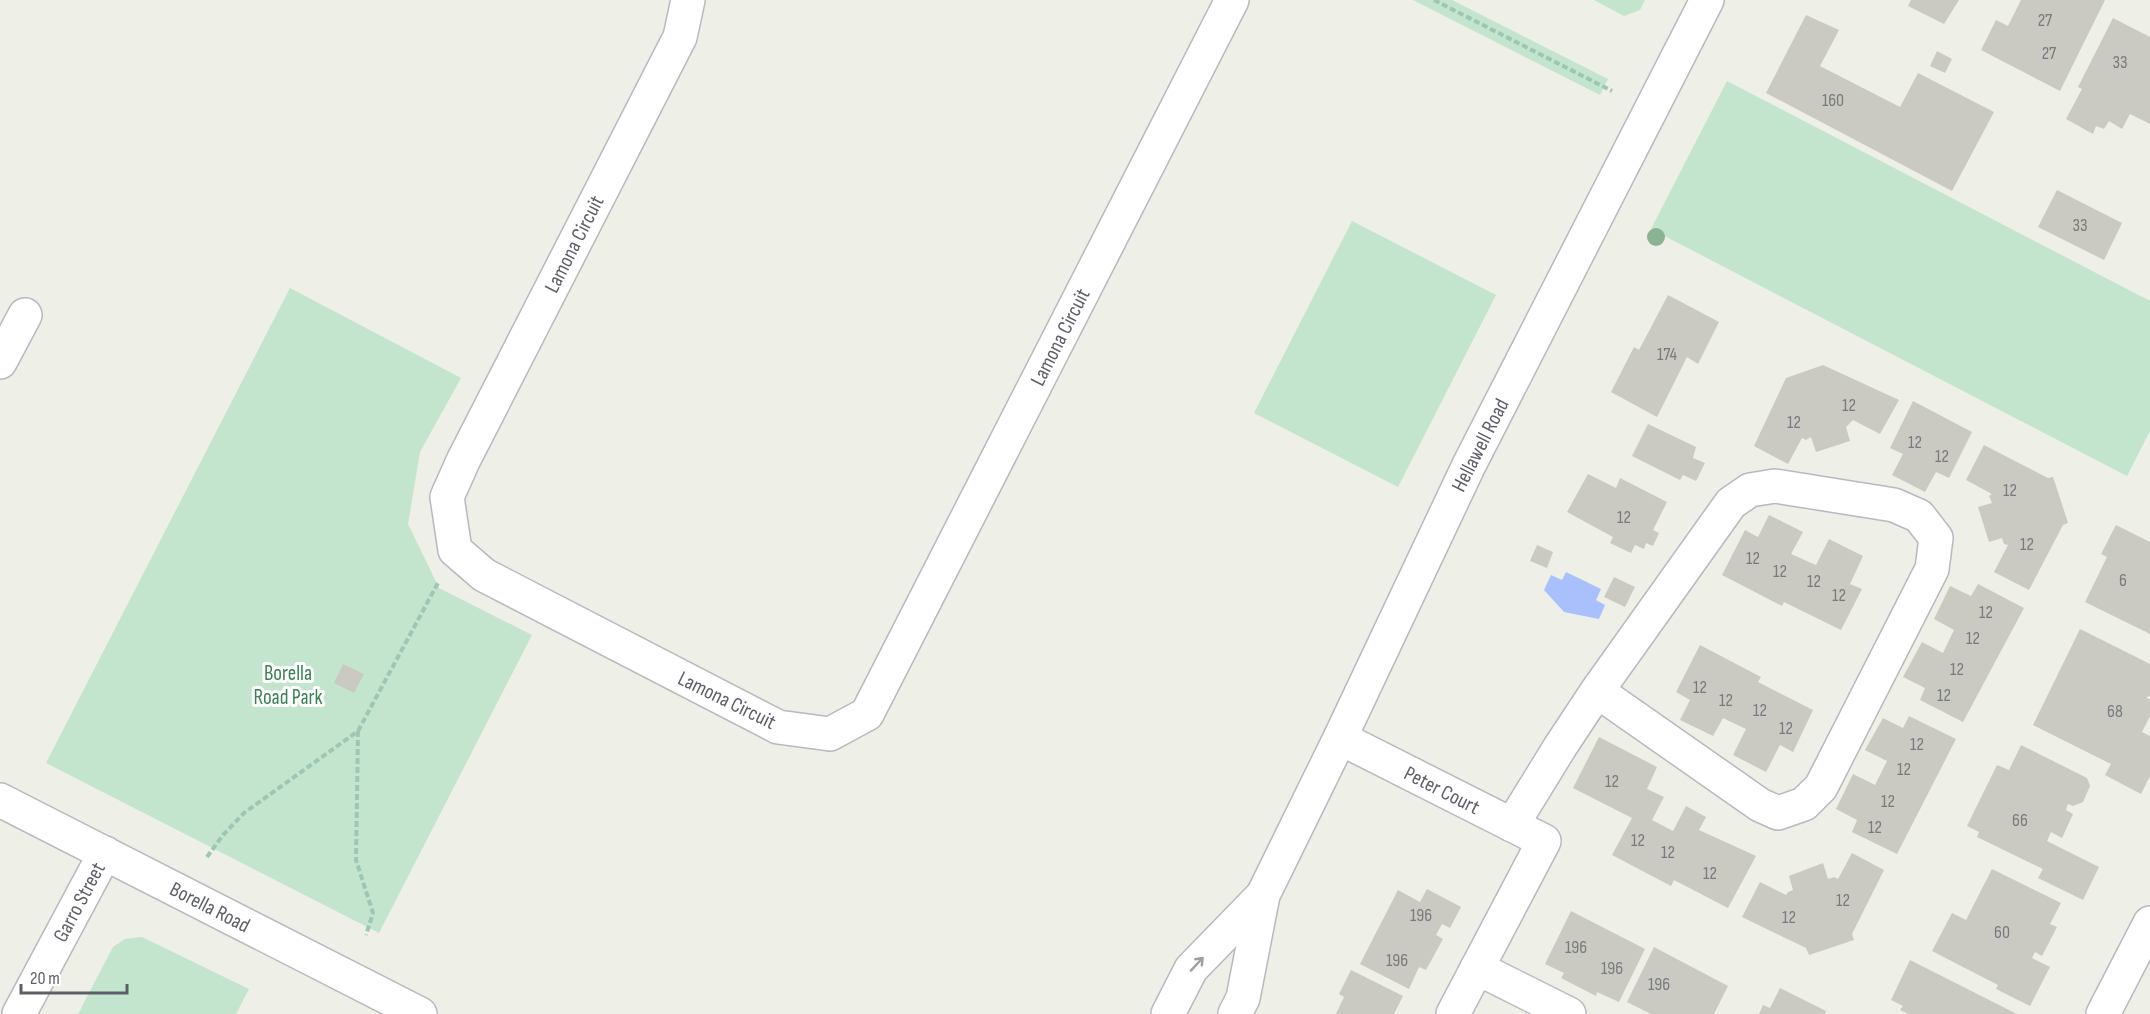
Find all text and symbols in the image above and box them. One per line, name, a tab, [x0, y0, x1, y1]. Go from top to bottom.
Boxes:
house number: 27	[2038, 10, 2053, 31]
house number: 27	[2042, 43, 2057, 64]
house number: 33	[2112, 52, 2128, 73]
house number: 160	[1822, 90, 1844, 111]
street label: Lamona Circuit	[539, 191, 610, 297]
house number: 33	[2072, 215, 2088, 236]
street label: Lamona Circuit	[1025, 284, 1096, 390]
house number: 174	[1657, 344, 1677, 365]
street label: Hellawell Road	[1446, 394, 1515, 496]
house number: 12	[1842, 395, 1856, 416]
house number: 12	[1787, 412, 1801, 433]
house number: 12	[1908, 432, 1922, 453]
house number: 12	[1935, 446, 1949, 467]
house number: 12	[2003, 480, 2017, 501]
house number: 12	[1617, 507, 1631, 528]
house number: 12	[2020, 534, 2034, 555]
house number: 12	[1746, 548, 1760, 569]
house number: 12	[1773, 561, 1787, 582]
house number: 6	[2119, 570, 2127, 591]
house number: 12	[1807, 571, 1821, 592]
house number: 12	[1832, 585, 1846, 606]
house number: 12	[1979, 602, 1993, 623]
house number: 12	[1966, 628, 1980, 649]
house number: 12	[1950, 659, 1964, 680]
park label: Borella Road Park	[253, 661, 323, 710]
street label: Lamona Circuit	[674, 666, 780, 735]
house number: 12	[1693, 677, 1707, 698]
house number: 12	[1937, 685, 1951, 706]
house number: 12	[1719, 690, 1733, 711]
house number: 12	[1753, 700, 1767, 721]
house number: 68	[2107, 701, 2123, 722]
house number: 12	[1779, 718, 1793, 739]
house number: 12	[1910, 734, 1924, 755]
house number: 12	[1897, 759, 1911, 780]
street label: Peter Court	[1400, 761, 1484, 820]
house number: 12	[1605, 771, 1619, 792]
house number: 12	[1881, 791, 1895, 812]
house number: 66	[2012, 810, 2028, 831]
house number: 12	[1868, 817, 1882, 838]
house number: 12	[1631, 830, 1645, 851]
house number: 12	[1661, 842, 1675, 863]
street label: Garro Street	[48, 858, 111, 946]
house number: 12	[1703, 863, 1717, 884]
street label: Borella Road	[166, 877, 254, 938]
house number: 12	[1836, 890, 1850, 911]
house number: 196	[1410, 905, 1432, 926]
house number: 12	[1782, 907, 1796, 928]
house number: 60	[1994, 922, 2010, 943]
house number: 196	[1565, 937, 1587, 958]
house number: 196	[1386, 950, 1408, 971]
one-way arrow	[1190, 956, 1204, 971]
scale bar	[21, 957, 128, 995]
house number: 196	[1601, 958, 1623, 979]
text: 20 m	[30, 968, 60, 989]
house number: 196	[1648, 974, 1670, 995]

